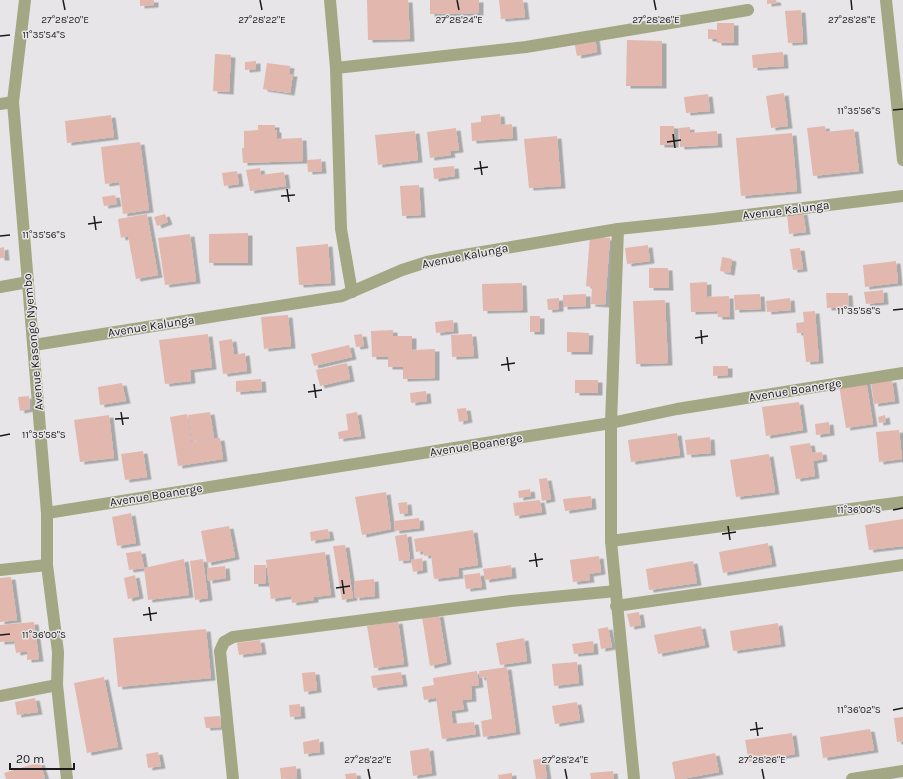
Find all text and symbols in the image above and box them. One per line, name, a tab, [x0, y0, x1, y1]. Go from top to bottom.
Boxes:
text: 27°28'20"E	[41, 14, 89, 26]
text: 27°28'22"E	[238, 14, 286, 26]
text: 27°28'24"E	[435, 14, 483, 26]
text: 27°28'26"E	[632, 14, 680, 26]
text: 27°28'28"E	[828, 14, 876, 26]
text: 11°35'54"S	[22, 29, 66, 41]
text: 11°35'56"S	[837, 105, 881, 117]
street label: Avenue Kalunga	[742, 198, 830, 222]
text: 11°35'56"S	[22, 229, 66, 241]
street label: Avenue Kalunga	[421, 241, 509, 271]
street label: Avenue Kasongo Nyembo	[20, 273, 46, 411]
text: 11°35'58"S	[837, 305, 881, 317]
street label: Avenue Kalunga	[107, 312, 195, 340]
street label: Avenue Boanerge	[748, 376, 842, 404]
text: 11°35'58"S	[22, 429, 66, 441]
street label: Avenue Boanerge	[429, 431, 523, 459]
street label: Avenue Boanerge	[109, 481, 203, 509]
text: 11°36'00"S	[837, 504, 881, 516]
text: 11°36'00"S	[22, 629, 66, 641]
text: 11°36'02"S	[837, 704, 881, 716]
scale bar	[10, 745, 74, 771]
text: 20 m	[16, 752, 44, 766]
text: 27°28'22"E	[344, 754, 392, 766]
text: 27°28'24"E	[541, 754, 589, 766]
text: 27°28'26"E	[738, 754, 786, 766]

